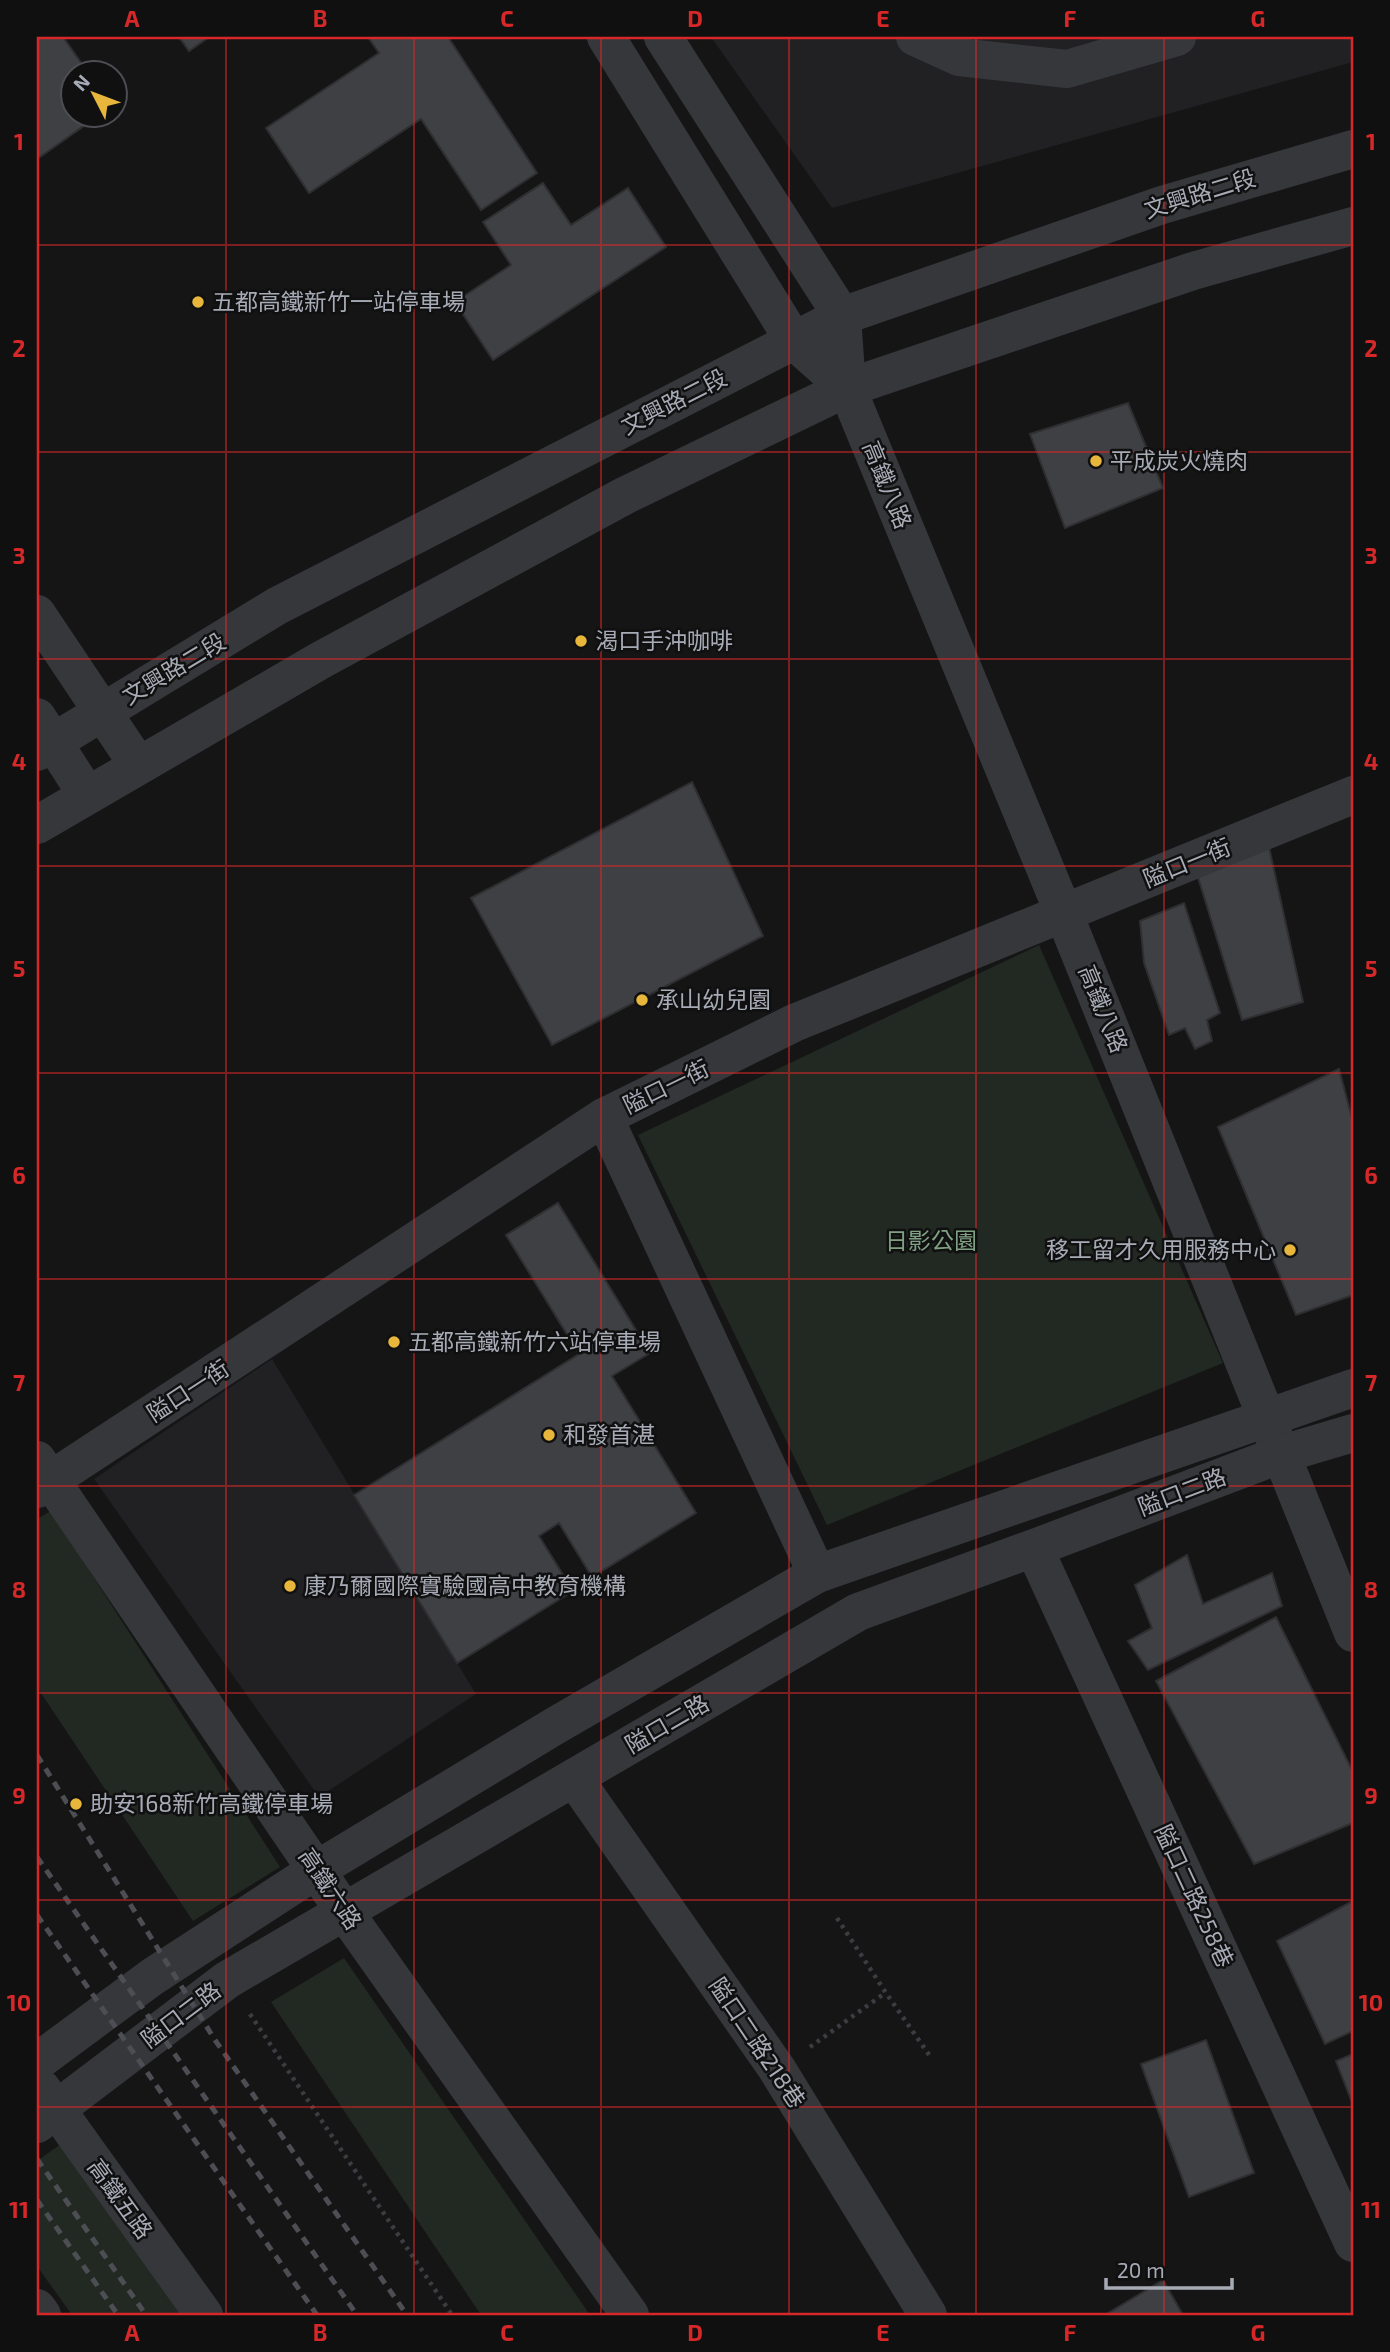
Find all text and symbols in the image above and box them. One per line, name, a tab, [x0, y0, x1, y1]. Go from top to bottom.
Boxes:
text: A	[124, 4, 140, 32]
text: B	[313, 4, 327, 32]
text: C	[500, 4, 514, 32]
text: D	[687, 4, 703, 32]
text: E	[876, 4, 890, 32]
text: F	[1064, 4, 1077, 32]
text: G	[1251, 4, 1265, 32]
north arrow	[60, 60, 130, 130]
text: N	[68, 69, 94, 95]
text: 1	[14, 127, 24, 155]
text: 1	[1366, 127, 1376, 155]
street label: 文興路二段	[1141, 163, 1259, 223]
place label: 五都高鐵新竹一站停車場	[212, 287, 465, 315]
marker: 五都高鐵新竹一站停車場	[190, 294, 206, 310]
text: 2	[12, 334, 26, 362]
text: 2	[1364, 334, 1378, 362]
street label: 文興路二段	[616, 363, 731, 440]
street label: 高鐵八路	[858, 437, 918, 533]
place label: 平成炭火燒肉	[1110, 446, 1248, 474]
marker: 平成炭火燒肉	[1088, 453, 1104, 469]
text: 3	[12, 541, 26, 569]
text: 3	[1364, 541, 1378, 569]
place label: 渴口手沖咖啡	[595, 626, 733, 654]
street label: 文興路二段	[117, 627, 230, 710]
marker: 渴口手沖咖啡	[573, 633, 589, 649]
text: 4	[12, 747, 26, 775]
text: 4	[1364, 747, 1378, 775]
street label: 隘口一街	[1139, 832, 1235, 892]
text: 5	[13, 954, 25, 982]
text: 5	[1365, 954, 1377, 982]
street label: 高鐵八路	[1074, 961, 1134, 1057]
place label: 承山幼兒園	[656, 985, 771, 1013]
marker: 承山幼兒園	[634, 992, 650, 1008]
street label: 隘口一街	[618, 1053, 713, 1119]
text: 6	[12, 1161, 26, 1189]
text: 6	[1364, 1161, 1378, 1189]
park label: 日影公園	[885, 1226, 977, 1254]
place label: 移工留才久用服務中心	[1046, 1235, 1276, 1263]
marker: 移工留才久用服務中心	[1282, 1242, 1298, 1258]
place label: 五都高鐵新竹六站停車場	[408, 1327, 661, 1355]
marker: 五都高鐵新竹六站停車場	[386, 1334, 402, 1350]
street label: 隘口一街	[141, 1353, 234, 1427]
text: 7	[13, 1368, 25, 1396]
text: 7	[1365, 1368, 1377, 1396]
place label: 和發首湛	[563, 1420, 655, 1448]
marker: 和發首湛	[541, 1427, 557, 1443]
street label: 隘口二路	[1134, 1462, 1230, 1521]
place label: 康乃爾國際實驗國高中教育機構	[304, 1571, 626, 1599]
text: 8	[12, 1575, 26, 1603]
text: 8	[1364, 1575, 1378, 1603]
marker: 康乃爾國際實驗國高中教育機構	[282, 1578, 298, 1594]
street label: 隘口二路	[620, 1688, 713, 1758]
text: 9	[12, 1781, 26, 1809]
text: 9	[1364, 1781, 1378, 1809]
place label: 助安168新竹高鐵停車場	[90, 1789, 333, 1817]
marker: 助安168新竹高鐵停車場	[68, 1796, 84, 1812]
street label: 隘口二路258巷	[1150, 1820, 1240, 1971]
street label: 高鐵六路	[293, 1842, 368, 1934]
street label: 隘口二路218巷	[704, 1972, 812, 2113]
street label: 隘口二路	[135, 1975, 226, 2053]
text: 10	[7, 1988, 31, 2016]
text: 10	[1359, 1988, 1383, 2016]
street label: 高鐵五路	[82, 2153, 159, 2244]
text: 11	[9, 2195, 29, 2223]
text: 11	[1361, 2195, 1381, 2223]
scale bar	[1106, 2247, 1232, 2291]
text: 20 m	[1117, 2257, 1165, 2282]
text: A	[124, 2318, 140, 2346]
text: B	[313, 2318, 327, 2346]
text: C	[500, 2318, 514, 2346]
text: D	[687, 2318, 703, 2346]
text: E	[876, 2318, 890, 2346]
text: F	[1064, 2318, 1077, 2346]
text: G	[1251, 2318, 1265, 2346]

